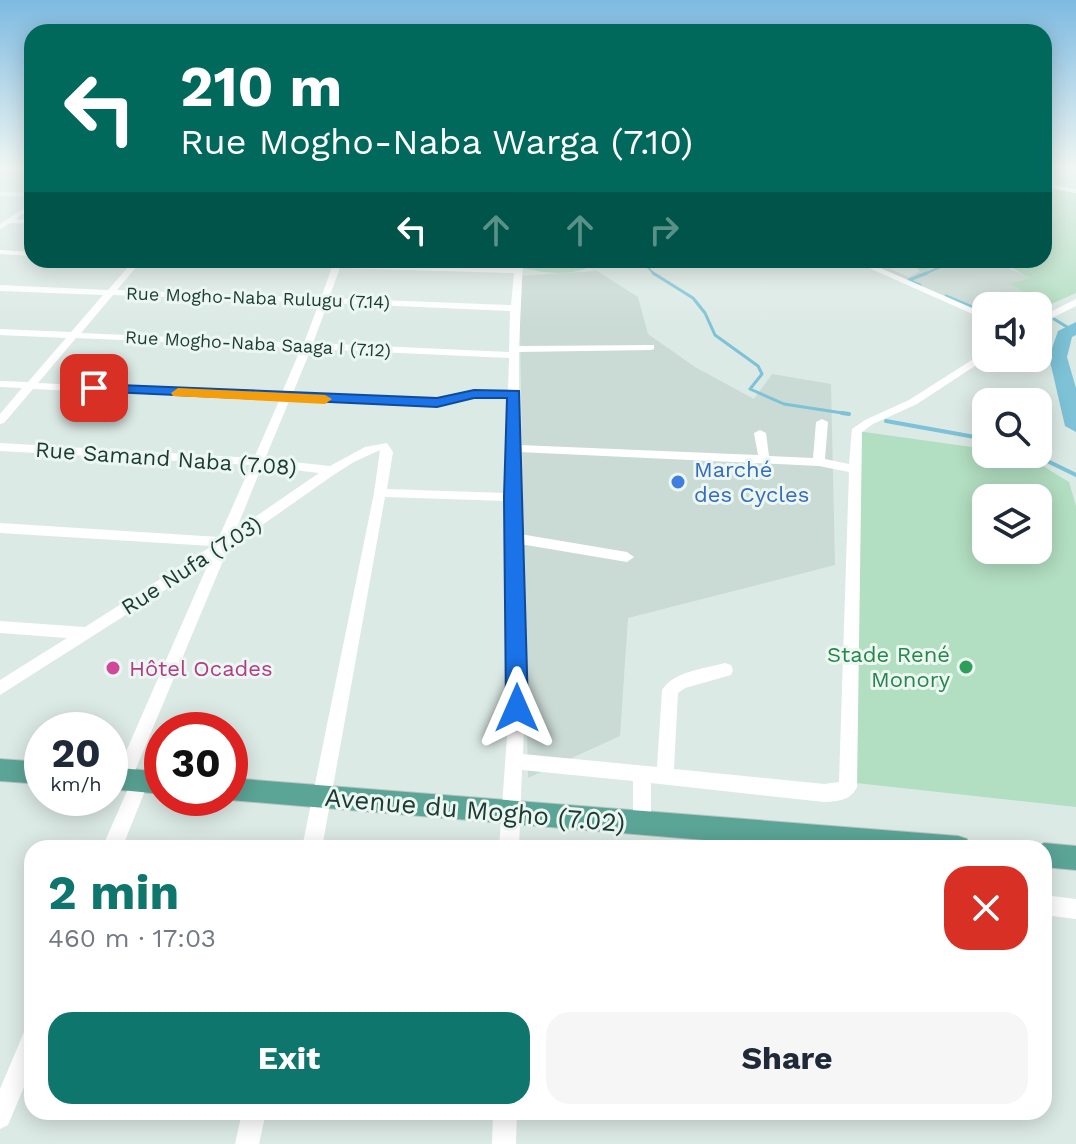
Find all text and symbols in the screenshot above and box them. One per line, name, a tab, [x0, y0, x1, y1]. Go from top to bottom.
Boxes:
text: 210 m	[180, 54, 342, 120]
icon: left	[48, 56, 152, 160]
text: Rue Mogho-Naba Warga (7.10)	[180, 121, 693, 163]
icon: left	[390, 208, 434, 252]
icon: ahead	[474, 208, 518, 252]
icon: ahead	[558, 208, 602, 252]
icon: right	[642, 208, 686, 252]
street label: Rue Mogho-Naba Rulugu (7.14)	[126, 282, 390, 313]
map controls	[972, 292, 1052, 564]
button: sound	[972, 292, 1052, 372]
street label: Rue Mogho-Naba Saaga I (7.12)	[125, 326, 391, 361]
pin	[60, 354, 128, 422]
icon: arrive	[72, 366, 116, 410]
button: search	[972, 388, 1052, 468]
street label: Rue Samand Naba (7.08)	[34, 437, 298, 480]
place label: Marché des Cycles	[694, 457, 809, 507]
marker: Marché des Cycles	[669, 473, 687, 491]
button: layers	[972, 484, 1052, 564]
street label: Rue Nufa (7.03)	[117, 511, 266, 620]
place label: Stade René Monory	[827, 642, 951, 692]
place label: Hôtel Ocades	[129, 656, 273, 681]
marker: Stade René Monory	[957, 658, 975, 676]
marker: Hôtel Ocades	[104, 659, 122, 677]
position arrow	[475, 666, 559, 750]
speed limit sign: 30	[144, 712, 248, 816]
text: 20	[51, 730, 101, 777]
text: km/h	[50, 772, 102, 796]
street label: Avenue du Mogho (7.02)	[324, 782, 626, 838]
text: 2 min	[48, 864, 179, 921]
button: close	[944, 866, 1028, 950]
text: 460 m · 17:03	[48, 923, 216, 953]
button: Exit	[48, 1012, 530, 1104]
button: Share	[546, 1012, 1028, 1104]

